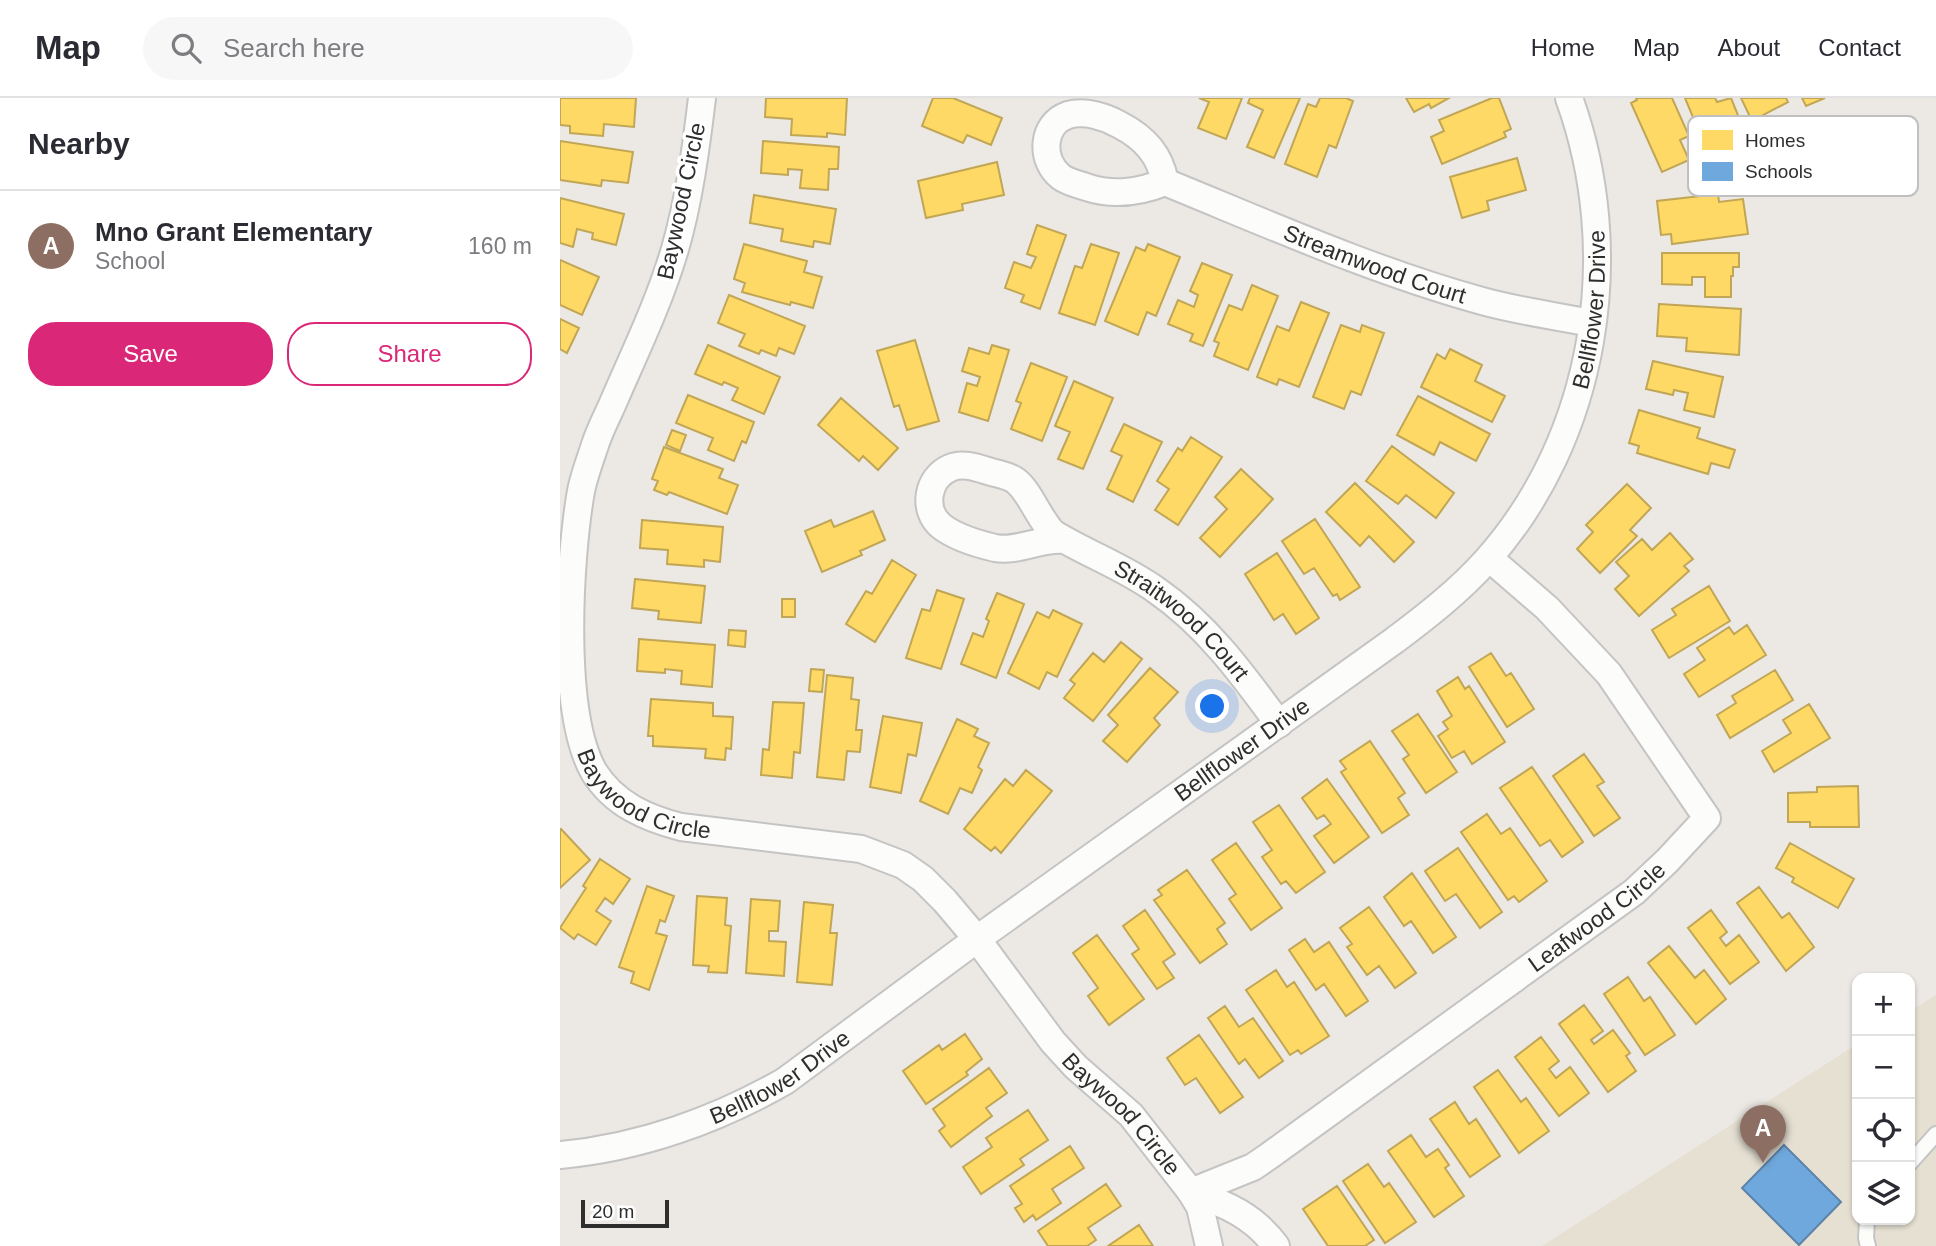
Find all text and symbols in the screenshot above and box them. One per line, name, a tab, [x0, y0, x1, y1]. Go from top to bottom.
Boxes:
search box	[143, 17, 633, 80]
text: Map	[35, 29, 101, 66]
icon: search	[167, 29, 205, 67]
text: Search here	[223, 33, 365, 63]
text: Home	[1531, 34, 1595, 61]
text: Map	[1633, 34, 1680, 61]
text: About	[1718, 34, 1780, 61]
text: Contact	[1818, 34, 1901, 61]
legend	[1688, 116, 1918, 196]
street label: Baywood Circle	[652, 120, 710, 282]
text: Nearby	[28, 127, 130, 160]
text: Homes	[1745, 130, 1805, 151]
text: Schools	[1745, 161, 1813, 182]
text: Mno Grant Elementary	[95, 217, 372, 247]
street label: Streamwood Court	[1280, 219, 1470, 309]
street label: Bellflower Drive	[1567, 229, 1610, 392]
text: A	[43, 233, 59, 259]
text: 160 m	[468, 233, 532, 259]
text: School	[95, 248, 165, 274]
button: Save	[28, 322, 273, 386]
button: Share	[287, 322, 532, 386]
street label: Straitwood Court	[1110, 555, 1255, 686]
your location	[1195, 689, 1229, 723]
street label: Bellflower Drive	[1169, 693, 1314, 807]
street label: Baywood Circle	[572, 745, 712, 844]
street label: Leafwood Circle	[1523, 857, 1670, 977]
map controls	[1852, 973, 1915, 1225]
button: +	[1852, 973, 1915, 1036]
street label: Bellflower Drive	[706, 1025, 855, 1129]
button: −	[1852, 1036, 1915, 1099]
street label: Baywood Circle	[1057, 1048, 1186, 1180]
button: locate	[1852, 1099, 1915, 1162]
pin: A	[1740, 1105, 1786, 1163]
button: layers	[1852, 1162, 1915, 1225]
scale bar	[581, 1197, 668, 1229]
text: 20 m	[592, 1201, 634, 1222]

